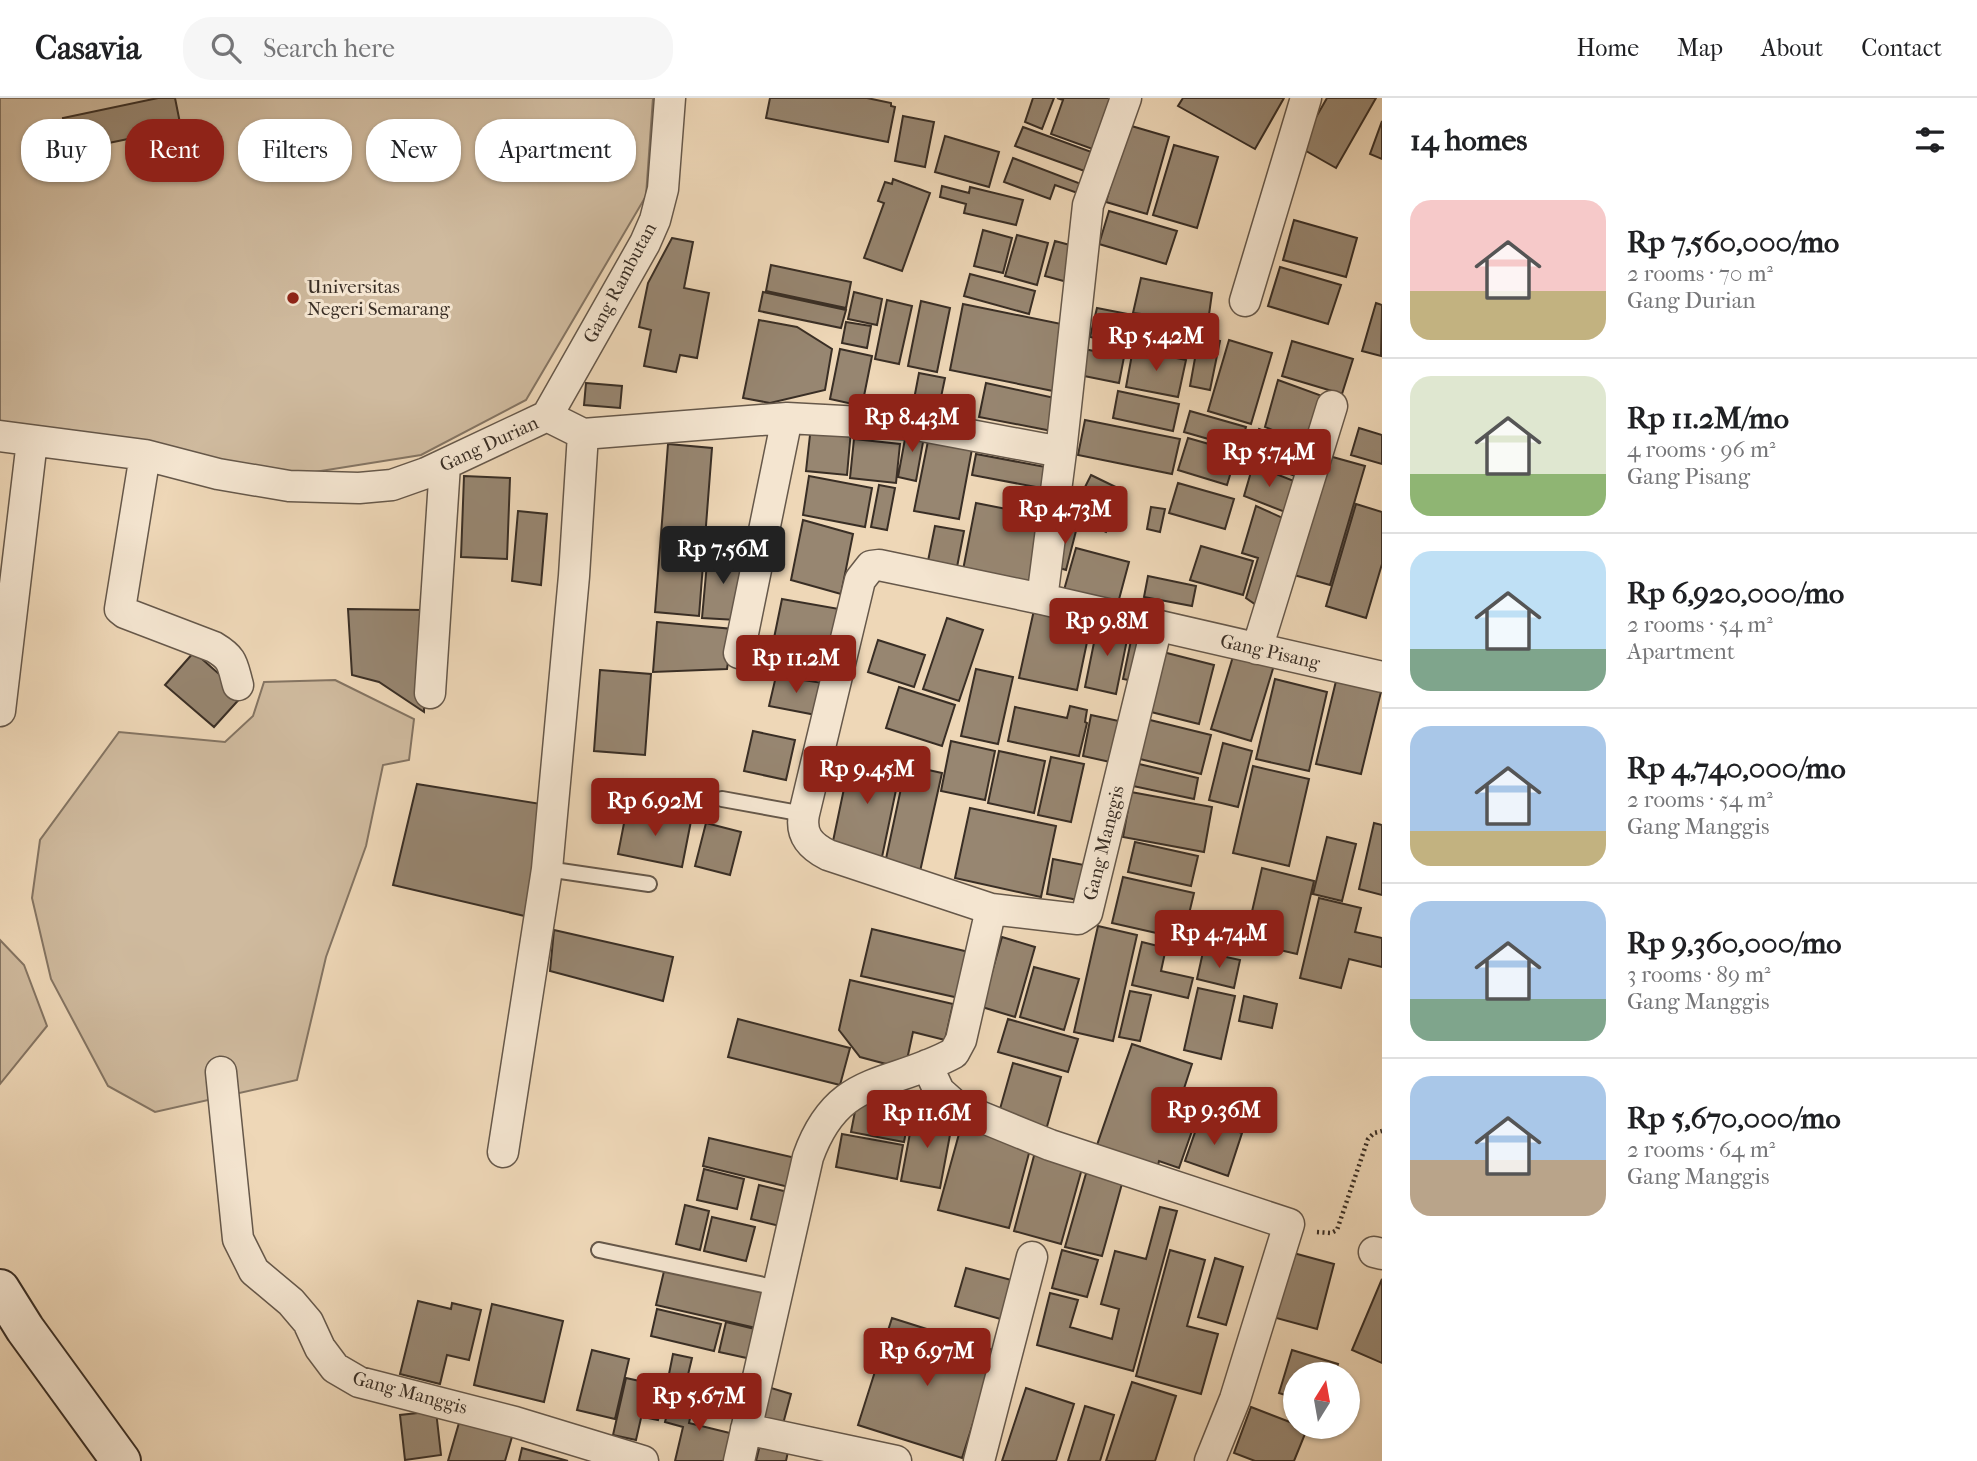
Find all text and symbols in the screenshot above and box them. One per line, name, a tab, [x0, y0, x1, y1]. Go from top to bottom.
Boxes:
search box	[183, 17, 673, 80]
text: Casavia	[35, 29, 141, 68]
icon: search	[207, 29, 245, 67]
text: Search here	[263, 33, 395, 64]
text: Home	[1577, 34, 1639, 62]
text: Map	[1677, 34, 1723, 62]
text: About	[1761, 34, 1823, 62]
text: Contact	[1861, 34, 1942, 62]
chip: Buy	[21, 119, 111, 182]
chip: Rent	[125, 119, 224, 182]
chip: Filters	[238, 119, 352, 182]
chip: New	[366, 119, 461, 182]
chip: Apartment	[475, 119, 636, 182]
icon: filters	[1911, 121, 1949, 159]
text: 14 homes	[1410, 123, 1527, 158]
street label: Gang Rambutan	[579, 219, 661, 347]
text: Rp 7,560,000/mo	[1627, 225, 1839, 260]
icon: home	[1466, 228, 1550, 312]
text: 2 rooms · 70 m²	[1627, 260, 1773, 287]
place label: Universitas Negeri Semarang	[307, 276, 450, 320]
text: Gang Durian	[1627, 287, 1756, 314]
marker: Universitas Negeri Semarang	[285, 290, 301, 306]
pin: Rp 5.42M	[1084, 314, 1228, 373]
text: Rp 5.42M	[1108, 322, 1204, 349]
pin: Rp 8.43M	[840, 394, 984, 454]
text: Rp 11.2M/mo	[1627, 401, 1789, 436]
text: Rp 8.43M	[865, 403, 959, 430]
icon: home	[1466, 404, 1550, 488]
street label: Gang Durian	[436, 412, 542, 476]
pin: Rp 5.74M	[1197, 430, 1341, 489]
text: 4 rooms · 96 m²	[1627, 436, 1776, 463]
text: Rp 5.74M	[1223, 438, 1315, 465]
text: Gang Pisang	[1627, 463, 1750, 490]
pin: Rp 4.73M	[993, 486, 1137, 546]
text: Rp 4.73M	[1019, 495, 1111, 522]
pin: Rp 7.56M	[651, 526, 795, 586]
text: Rp 7.56M	[677, 535, 769, 562]
text: Rp 6,920,000/mo	[1627, 576, 1844, 611]
icon: home	[1466, 579, 1550, 663]
pin: Rp 9.8M	[1042, 598, 1172, 658]
text: Rp 9.8M	[1065, 607, 1149, 634]
text: 2 rooms · 54 m²	[1627, 611, 1773, 638]
street label: Gang Pisang	[1218, 630, 1323, 674]
pin: Rp 11.2M	[724, 636, 868, 695]
text: Apartment	[1627, 638, 1735, 665]
text: Rp 11.2M	[752, 644, 840, 671]
pin: Rp 9.45M	[795, 746, 939, 806]
text: Rp 4,740,000/mo	[1627, 751, 1846, 786]
icon: home	[1466, 754, 1550, 838]
text: Rp 9.45M	[819, 755, 915, 782]
pin: Rp 6.92M	[583, 778, 727, 838]
street label: Gang Manggis	[1079, 783, 1129, 903]
text: 2 rooms · 54 m²	[1627, 786, 1773, 813]
text: Rp 6.92M	[607, 787, 703, 814]
text: Gang Manggis	[1627, 813, 1770, 840]
pin: Rp 4.74M	[1147, 910, 1291, 970]
text: Rp 4.74M	[1171, 919, 1267, 946]
text: Rp 9,360,000/mo	[1627, 926, 1842, 961]
icon: home	[1466, 929, 1550, 1013]
text: 3 rooms · 89 m²	[1627, 961, 1771, 988]
text: Gang Manggis	[1627, 988, 1770, 1015]
pin: Rp 9.36M	[1142, 1088, 1286, 1147]
pin: Rp 11.6M	[855, 1090, 999, 1150]
text: Rp 9.36M	[1167, 1096, 1261, 1123]
text: Rp 11.6M	[883, 1099, 971, 1126]
text: Rp 5,670,000/mo	[1627, 1101, 1841, 1136]
icon: home	[1466, 1104, 1550, 1188]
text: 2 rooms · 64 m²	[1627, 1136, 1775, 1163]
text: Gang Manggis	[1627, 1163, 1770, 1190]
pin: Rp 6.97M	[855, 1328, 999, 1388]
text: Rp 6.97M	[880, 1337, 974, 1364]
north arrow	[1283, 1362, 1360, 1438]
map controls	[1283, 1362, 1360, 1439]
street label: Gang Manggis	[350, 1367, 470, 1419]
pin: Rp 5.67M	[627, 1374, 771, 1433]
text: Rp 5.67M	[653, 1382, 745, 1409]

